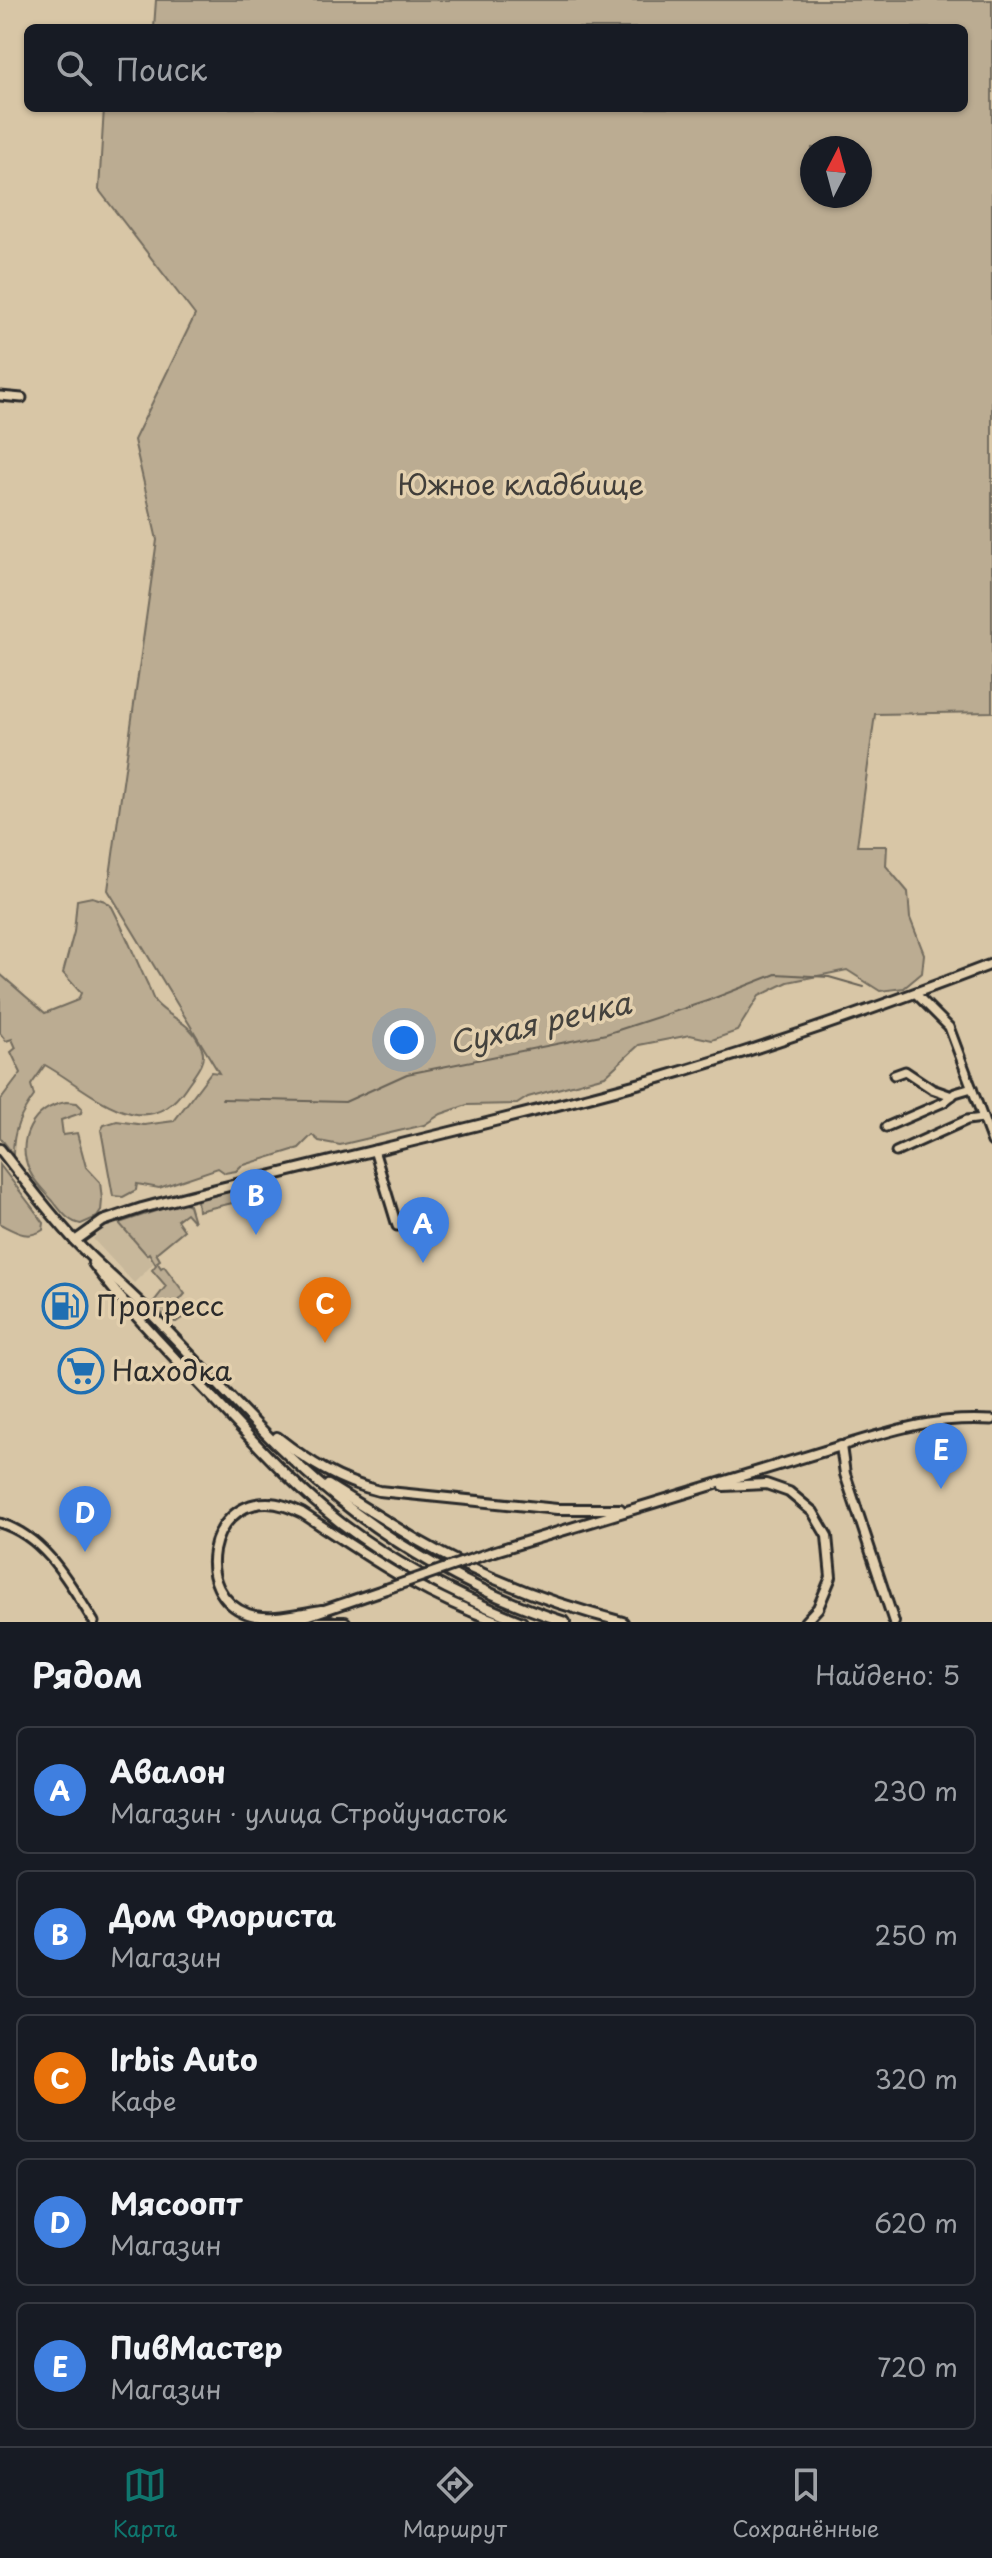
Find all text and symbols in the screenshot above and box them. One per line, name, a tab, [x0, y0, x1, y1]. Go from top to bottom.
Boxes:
search box	[24, 24, 968, 112]
icon: search	[52, 46, 96, 90]
text: Поиск	[116, 46, 207, 91]
north arrow	[800, 136, 872, 208]
park label: Южное кладбище	[398, 462, 644, 505]
water label: Сухая речка	[444, 979, 636, 1064]
your location	[384, 1020, 424, 1060]
pin: B	[230, 1169, 282, 1235]
pin: A	[397, 1197, 449, 1263]
pin: C	[299, 1277, 351, 1343]
fuel station icon: Прогресс	[41, 1282, 89, 1330]
place label: Прогресс	[96, 1283, 224, 1326]
supermarket icon: Находка	[57, 1347, 105, 1395]
place label: Находка	[112, 1348, 232, 1391]
pin: E	[915, 1423, 967, 1489]
pin: D	[59, 1486, 111, 1552]
text: Рядом	[32, 1648, 143, 1700]
text: Найдено: 5	[815, 1655, 960, 1694]
text: Авалон	[110, 1748, 226, 1793]
text: A	[50, 1771, 70, 1810]
text: 230 m	[873, 1771, 958, 1810]
text: Магазин · улица Стройучасток	[110, 1793, 507, 1832]
text: Дом Флориста	[110, 1892, 336, 1937]
text: B	[51, 1915, 69, 1954]
text: 250 m	[874, 1915, 958, 1954]
text: Магазин	[110, 1937, 221, 1976]
text: Irbis Auto	[110, 2036, 258, 2081]
text: C	[50, 2059, 70, 2098]
text: 320 m	[874, 2059, 958, 2098]
text: Кафе	[110, 2081, 177, 2120]
text: Мясоопт	[110, 2180, 242, 2225]
text: D	[50, 2203, 70, 2242]
text: 620 m	[874, 2203, 958, 2242]
text: Магазин	[110, 2225, 221, 2264]
text: ПивМастер	[110, 2324, 283, 2369]
text: E	[52, 2347, 68, 2386]
text: 720 m	[877, 2347, 958, 2386]
text: Магазин	[110, 2369, 221, 2408]
tab: Карта	[113, 2463, 177, 2544]
tab: Маршрут	[403, 2463, 507, 2544]
tab: Сохранённые	[732, 2463, 879, 2544]

